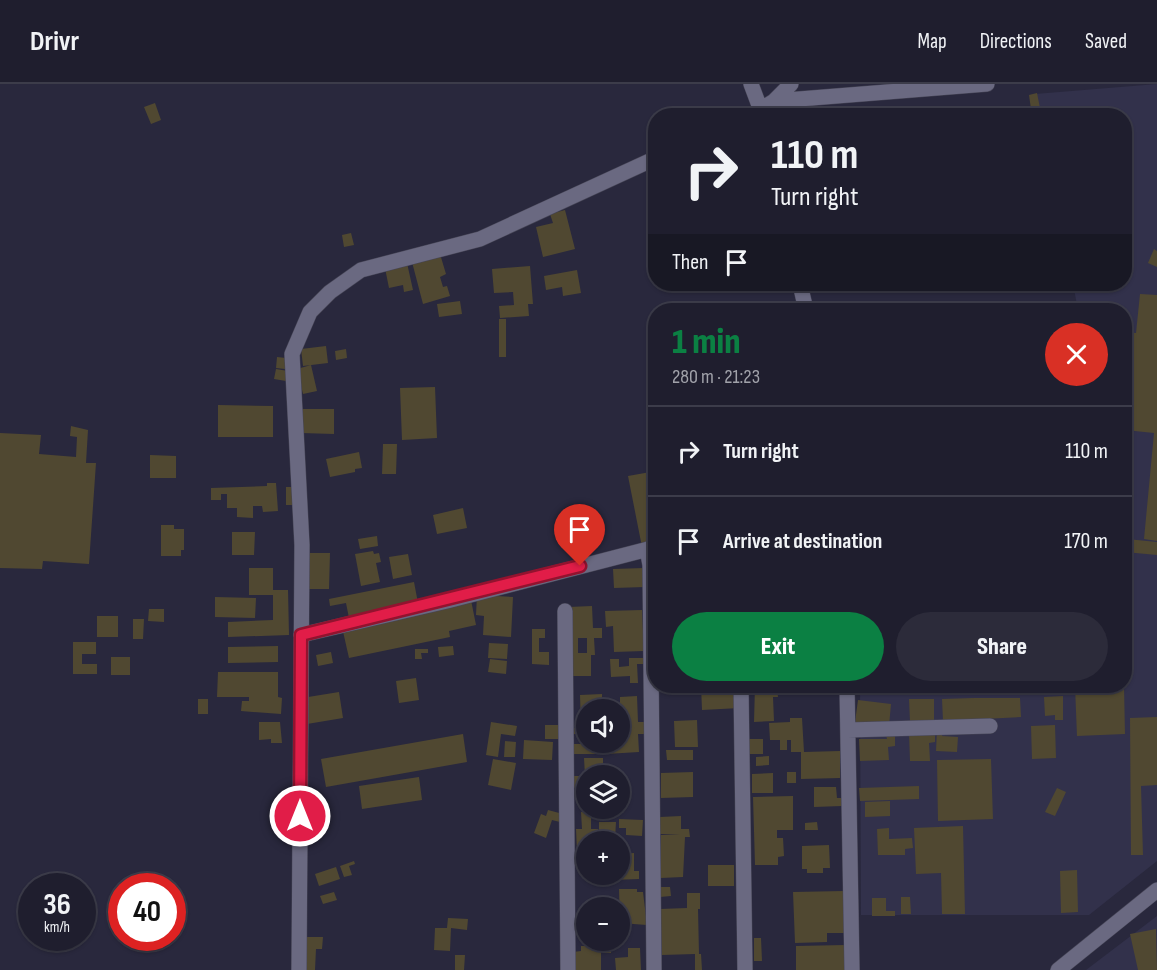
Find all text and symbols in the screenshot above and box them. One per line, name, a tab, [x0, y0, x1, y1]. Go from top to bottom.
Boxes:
text: Drivr	[30, 25, 79, 58]
text: Map	[917, 29, 947, 54]
text: Directions	[980, 29, 1052, 54]
text: Saved	[1085, 29, 1127, 54]
text: 110 m	[771, 130, 858, 181]
icon: right	[672, 132, 750, 210]
text: Turn right	[771, 181, 858, 213]
icon: arrive	[720, 246, 753, 279]
text: Then	[672, 249, 708, 276]
text: 1 min	[672, 321, 740, 364]
button: close	[1045, 323, 1108, 386]
text: 280 m · 21:23	[672, 365, 760, 389]
icon: right	[672, 435, 705, 468]
text: Turn right	[723, 438, 799, 465]
text: 110 m	[1065, 438, 1108, 465]
pin	[554, 504, 605, 566]
icon: arrive	[563, 513, 596, 546]
icon: arrive	[672, 525, 705, 558]
text: Arrive at destination	[723, 528, 882, 555]
text: 170 m	[1064, 528, 1108, 555]
button: Exit	[672, 612, 884, 681]
button: Share	[896, 612, 1108, 681]
map controls	[576, 699, 630, 951]
button: sound	[576, 699, 630, 753]
button: layers	[576, 765, 630, 819]
position arrow	[268, 784, 332, 848]
button: +	[576, 831, 630, 885]
speed limit sign: 40	[108, 873, 186, 951]
text: 36	[43, 887, 71, 923]
button: −	[576, 897, 630, 951]
text: km/h	[44, 918, 70, 937]

